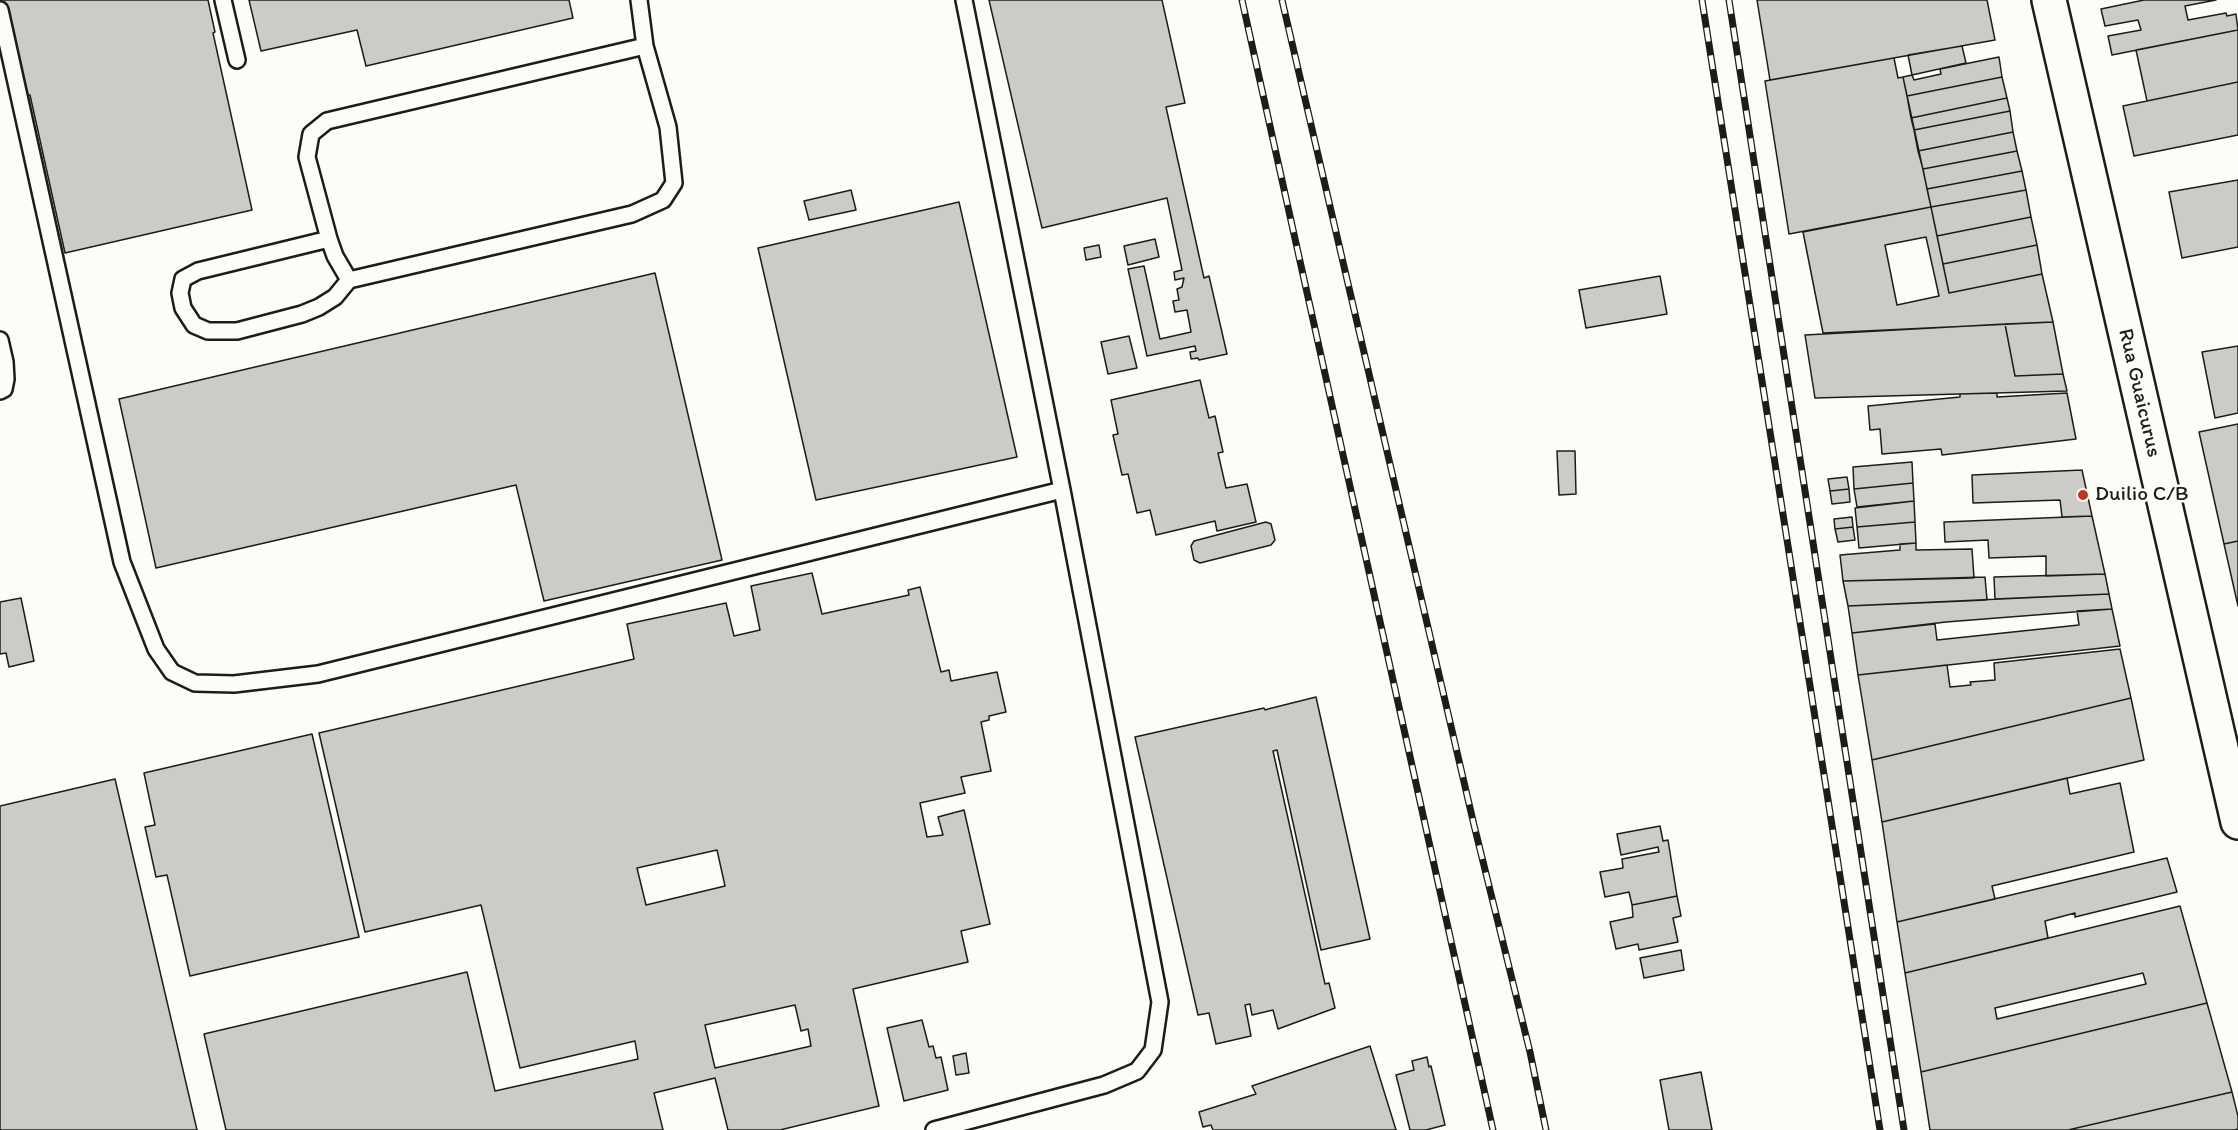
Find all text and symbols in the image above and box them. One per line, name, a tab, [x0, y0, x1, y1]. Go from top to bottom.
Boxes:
street label: Rua Guaicurus	[2112, 326, 2166, 460]
place label: Duilio C/B	[2095, 482, 2189, 508]
marker: Duilio C/B	[2076, 488, 2090, 502]

